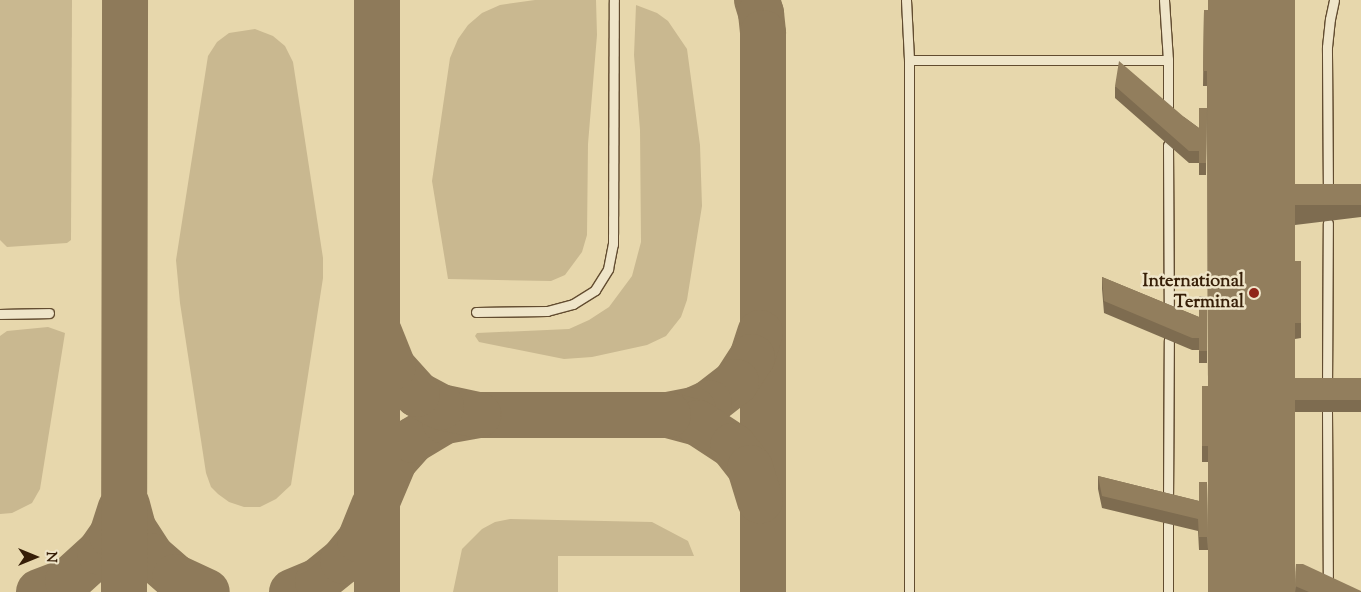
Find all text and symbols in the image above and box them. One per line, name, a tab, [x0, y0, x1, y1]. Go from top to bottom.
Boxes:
place label: International Terminal	[1143, 272, 1244, 314]
marker: International Terminal	[1248, 287, 1260, 299]
north arrow	[10, 532, 60, 582]
text: N	[40, 551, 60, 563]

